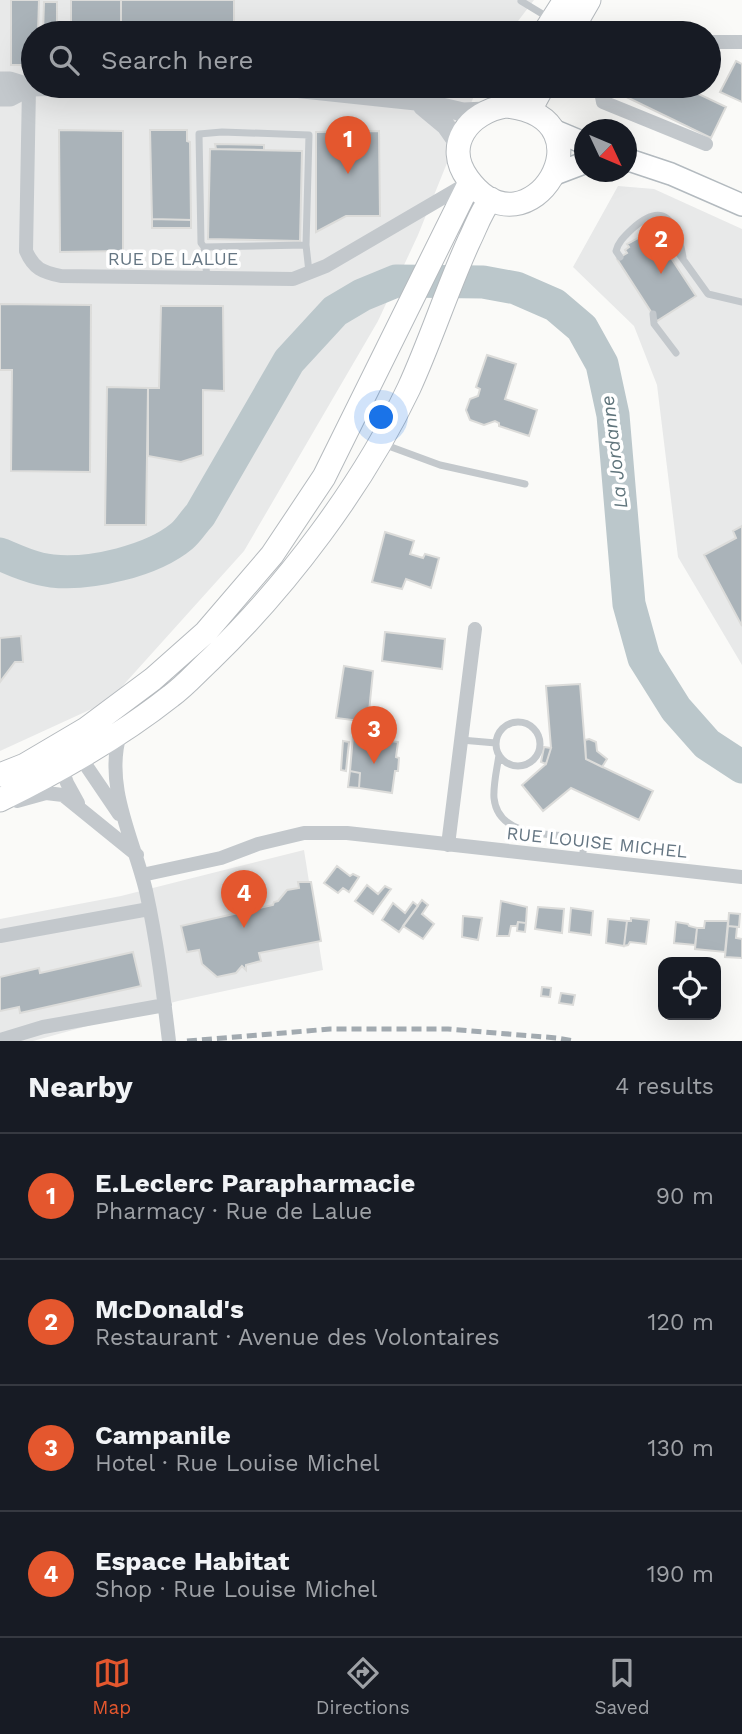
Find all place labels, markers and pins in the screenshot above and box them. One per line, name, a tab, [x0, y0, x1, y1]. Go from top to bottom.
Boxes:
pin: 1	[325, 116, 371, 174]
pin: 2	[638, 216, 684, 274]
pin: 3	[351, 706, 397, 764]
pin: 4	[221, 870, 267, 928]

